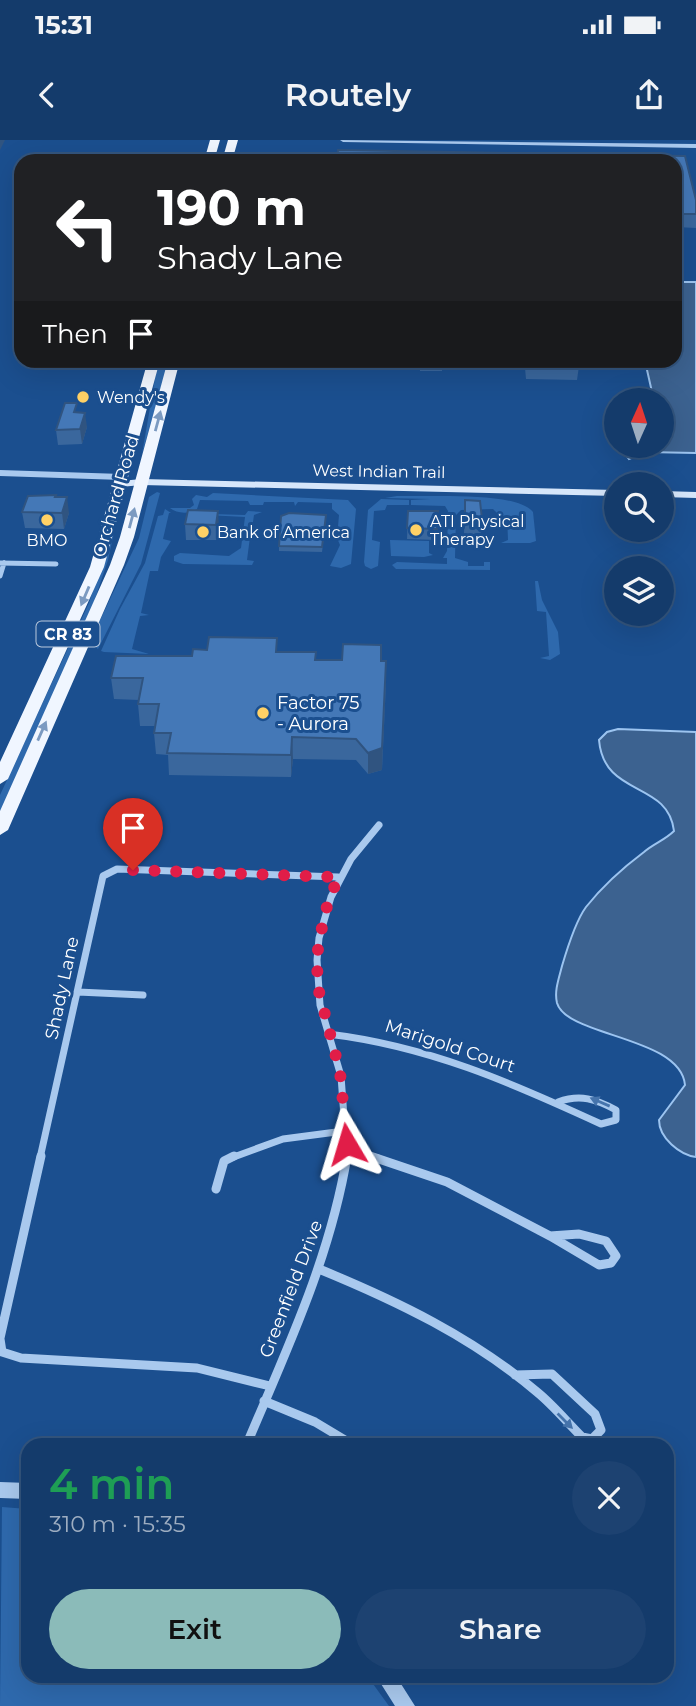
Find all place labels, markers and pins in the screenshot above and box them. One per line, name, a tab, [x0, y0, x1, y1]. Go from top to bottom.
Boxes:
place label: Wendy's	[97, 388, 165, 407]
marker: Wendy's	[75, 389, 91, 405]
marker: BMO	[39, 512, 55, 528]
place label: ATI Physical Therapy	[430, 512, 525, 549]
marker: ATI Physical Therapy	[408, 522, 424, 538]
place label: Bank of America	[217, 523, 350, 542]
marker: Bank of America	[195, 524, 211, 540]
place label: BMO	[27, 531, 67, 550]
place label: Factor 75 - Aurora	[277, 692, 360, 735]
marker: Factor 75 - Aurora	[255, 705, 271, 721]
pin	[103, 798, 163, 870]

